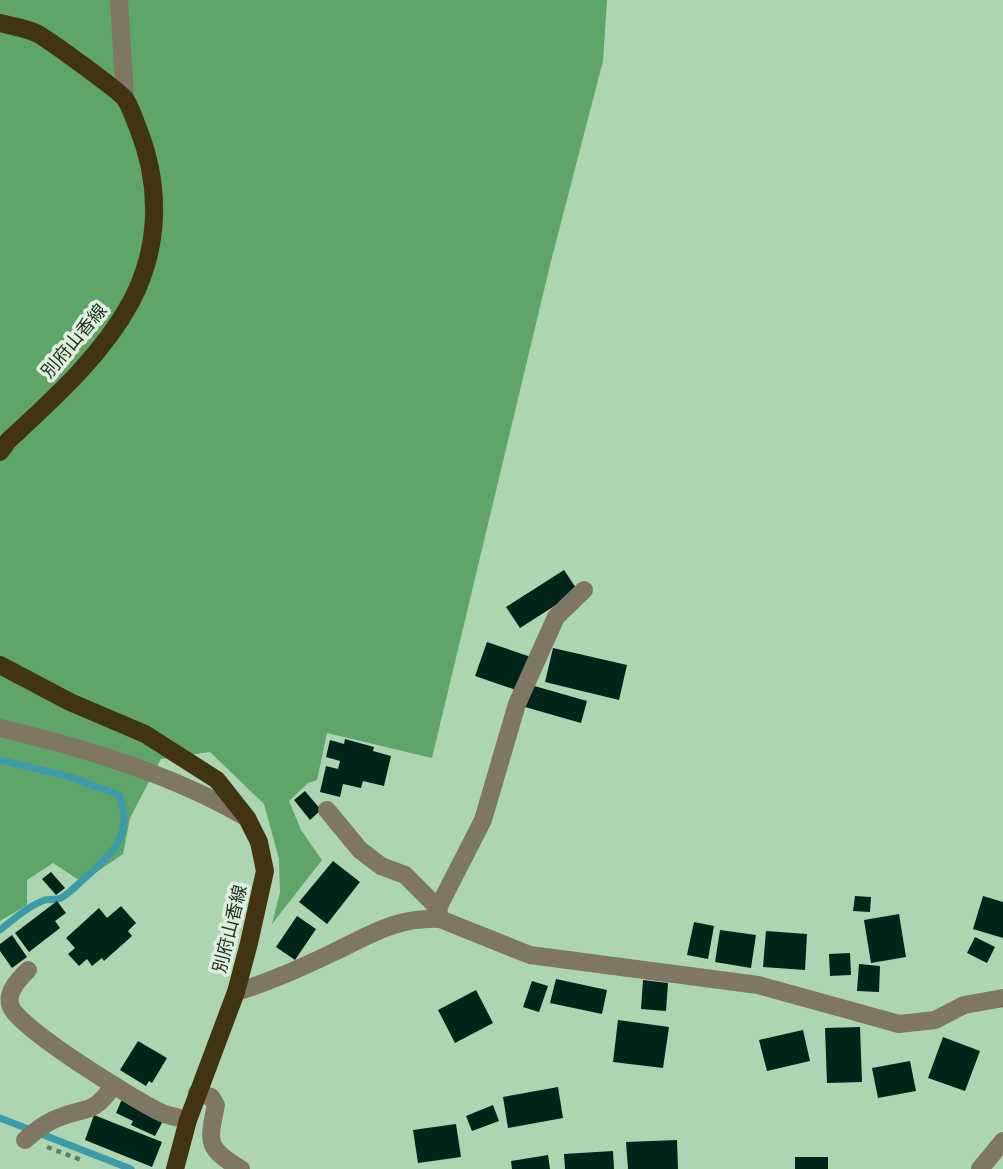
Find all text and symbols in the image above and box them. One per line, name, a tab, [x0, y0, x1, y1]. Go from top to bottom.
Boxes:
street label: 別府山香線	[35, 298, 112, 383]
street label: 別府山香線	[206, 882, 253, 976]

